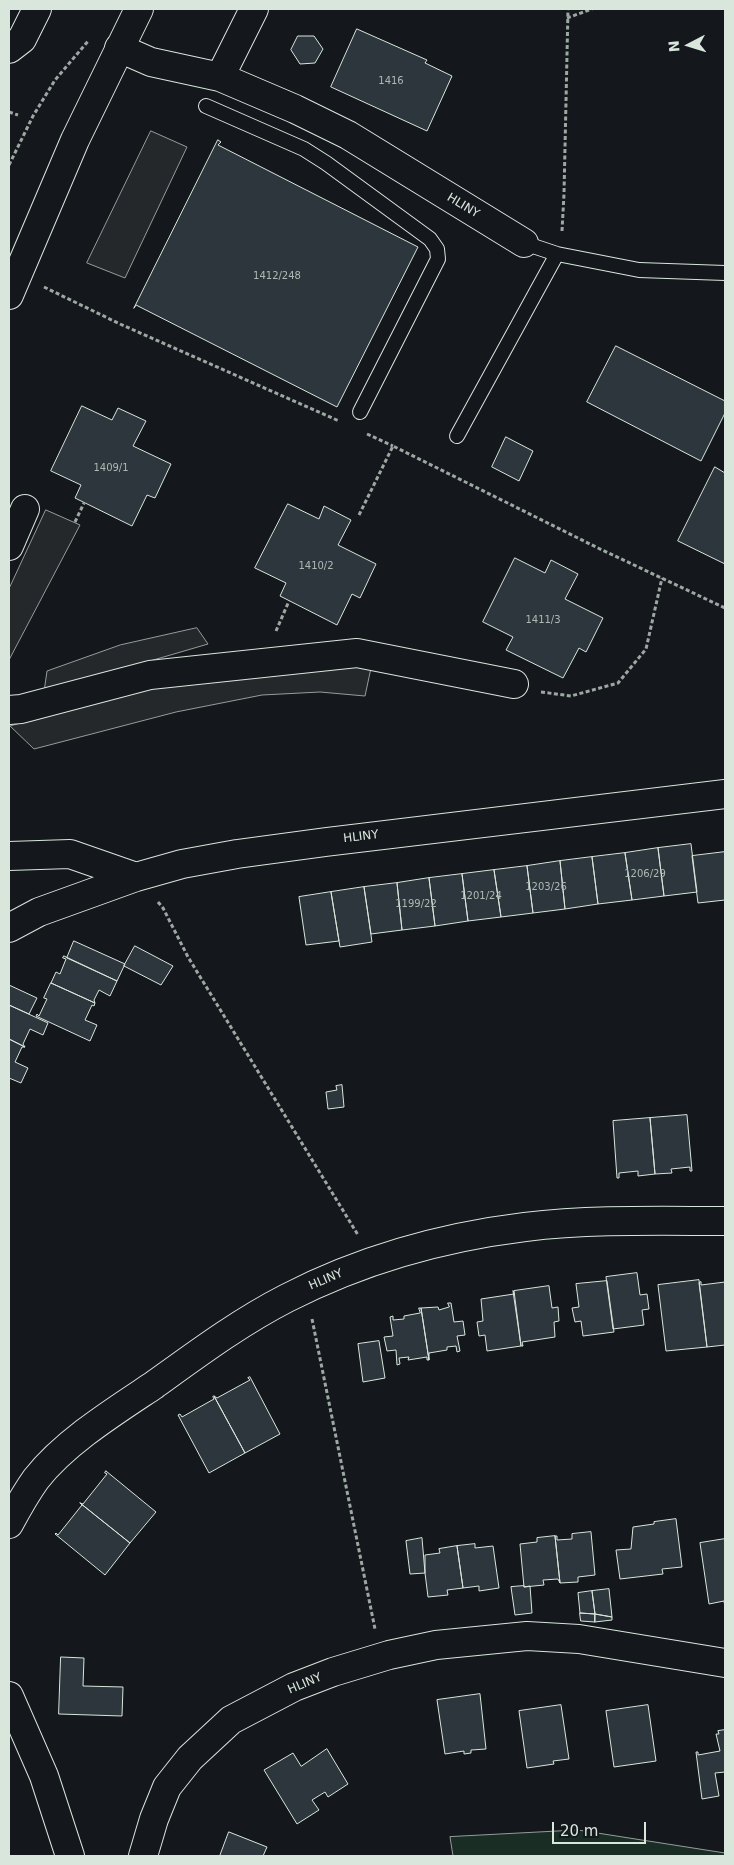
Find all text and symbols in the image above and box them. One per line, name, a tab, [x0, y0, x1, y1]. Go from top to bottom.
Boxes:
north arrow	[664, 20, 714, 70]
text: N	[666, 40, 683, 53]
house number: 1416	[378, 75, 404, 87]
street label: HLINY	[444, 191, 482, 221]
house number: 1412/248	[253, 270, 301, 282]
house number: 1409/1	[93, 462, 129, 474]
house number: 1410/2	[298, 560, 334, 572]
house number: 1411/3	[525, 614, 561, 626]
street label: HLINY	[342, 828, 380, 846]
house number: 1206/29	[624, 868, 666, 880]
house number: 1203/26	[525, 881, 567, 893]
house number: 1201/24	[460, 890, 502, 902]
house number: 1199/22	[395, 898, 437, 910]
street label: HLINY	[307, 1266, 345, 1294]
street label: HLINY	[286, 1670, 324, 1698]
scale bar	[554, 1812, 648, 1844]
text: 20 m	[560, 1822, 598, 1840]

